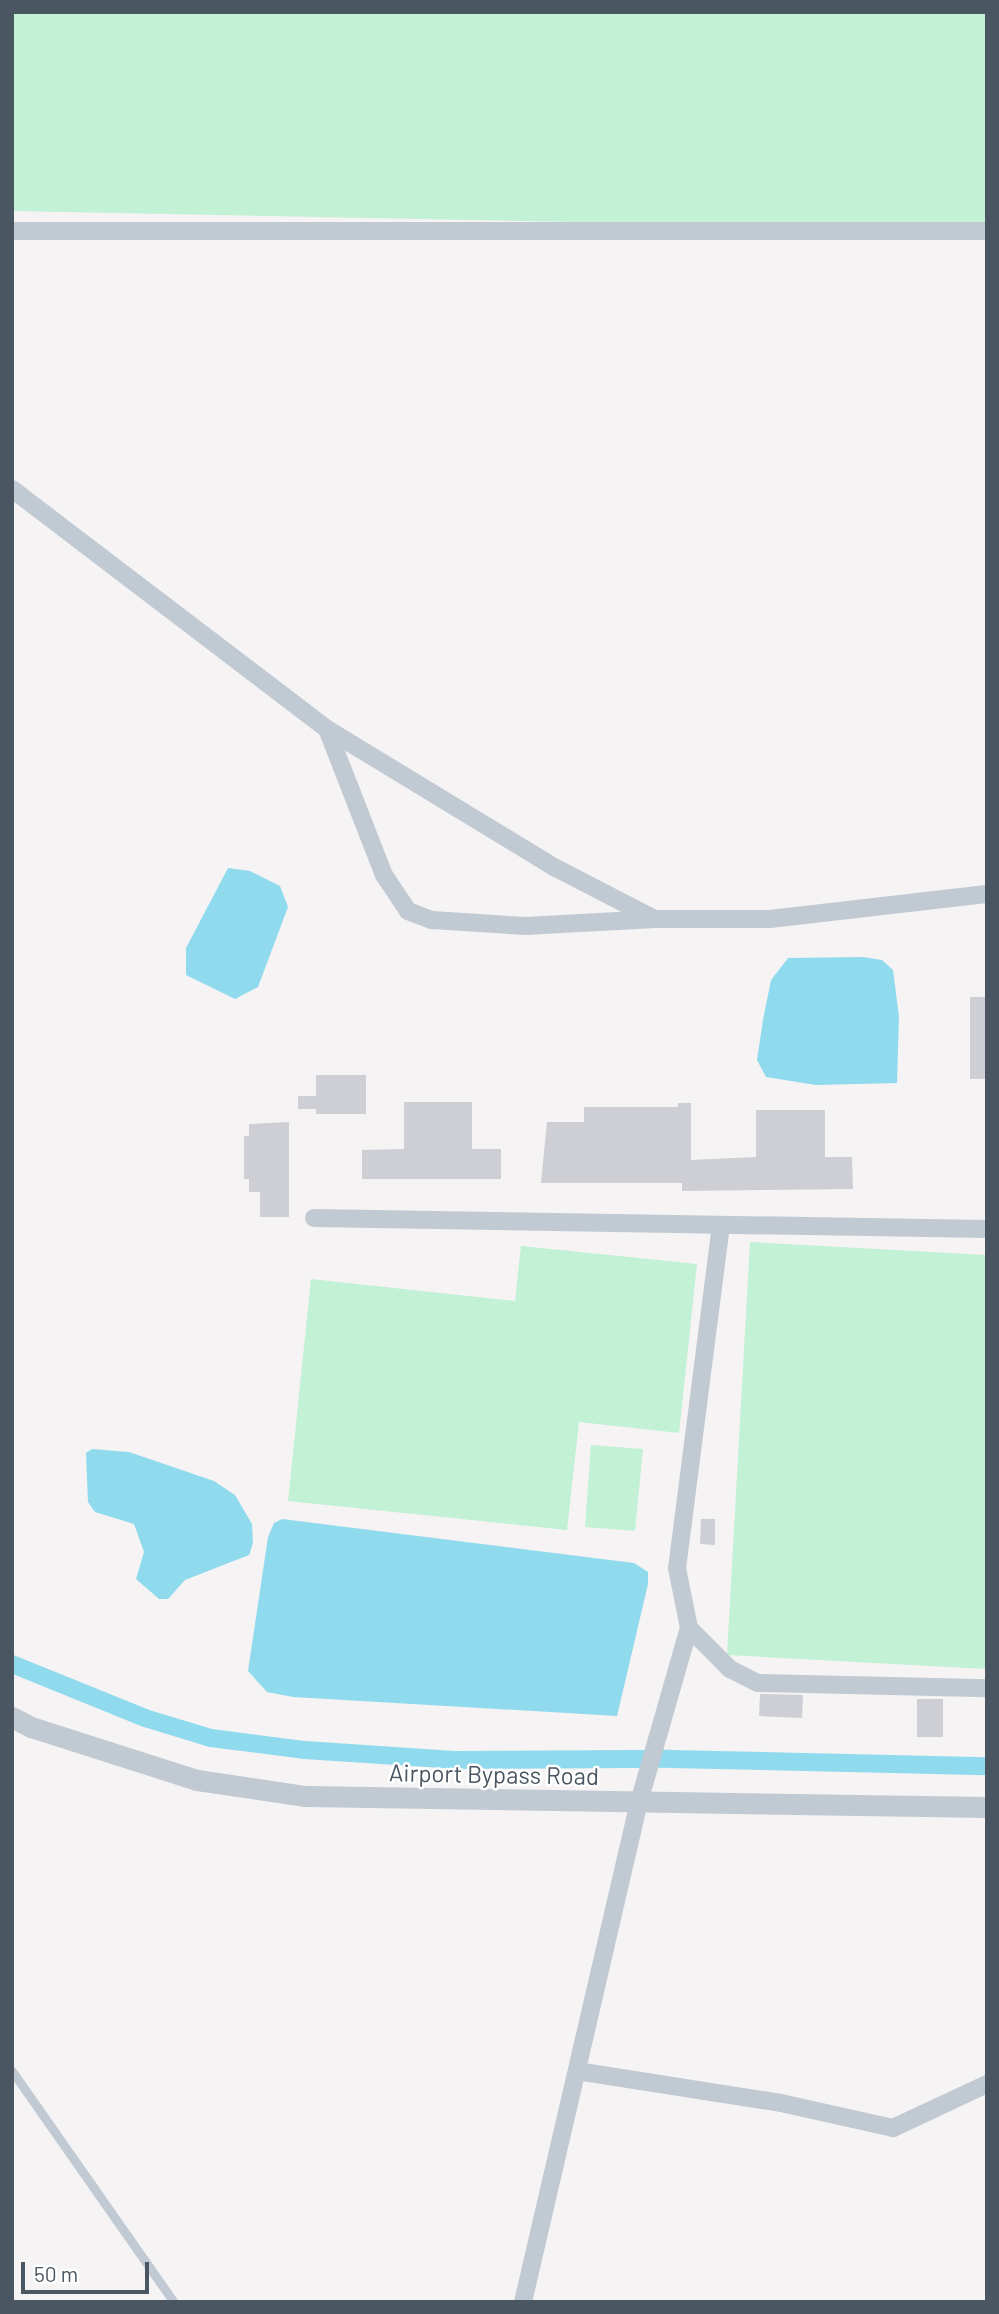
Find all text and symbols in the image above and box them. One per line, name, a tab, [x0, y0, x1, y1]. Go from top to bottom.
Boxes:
street label: Airport Bypass Road	[389, 1758, 599, 1790]
scale bar	[24, 2248, 152, 2292]
text: 50 m	[34, 2261, 78, 2286]

